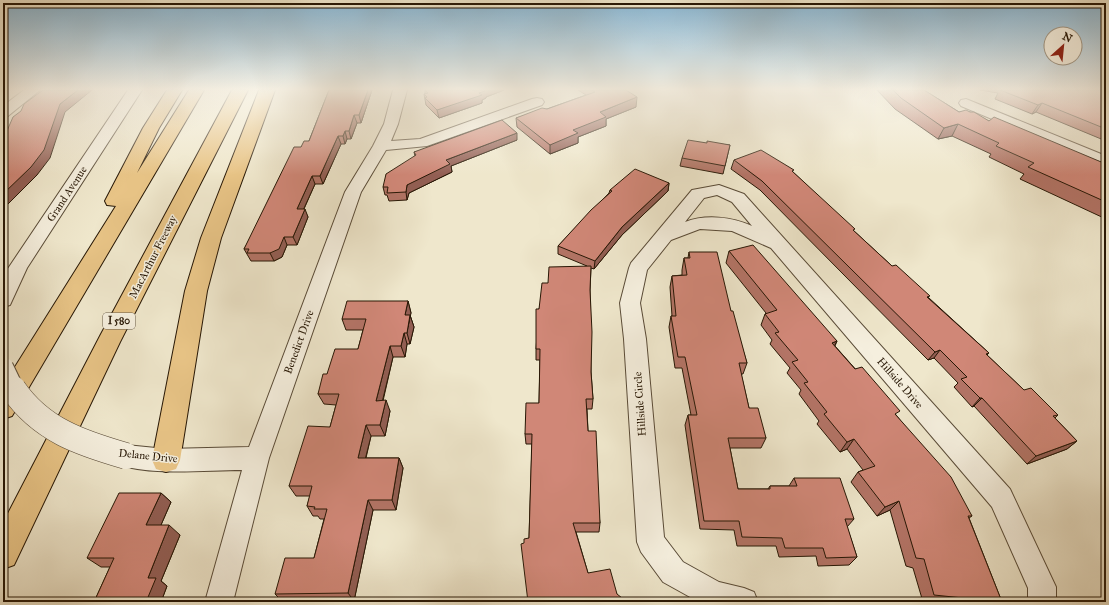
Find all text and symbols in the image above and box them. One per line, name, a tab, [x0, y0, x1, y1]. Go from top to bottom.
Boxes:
north arrow	[1043, 26, 1083, 66]
text: N	[1060, 30, 1075, 46]
street label: Grand Avenue	[44, 163, 90, 224]
street label: MacArthur Freeway	[126, 213, 180, 301]
street label: Benedict Drive	[281, 308, 317, 376]
road number: I 580	[103, 313, 135, 329]
street label: Hillside Drive	[874, 355, 926, 412]
street label: Hillside Circle	[631, 371, 649, 437]
street label: Delane Drive	[118, 446, 179, 466]

